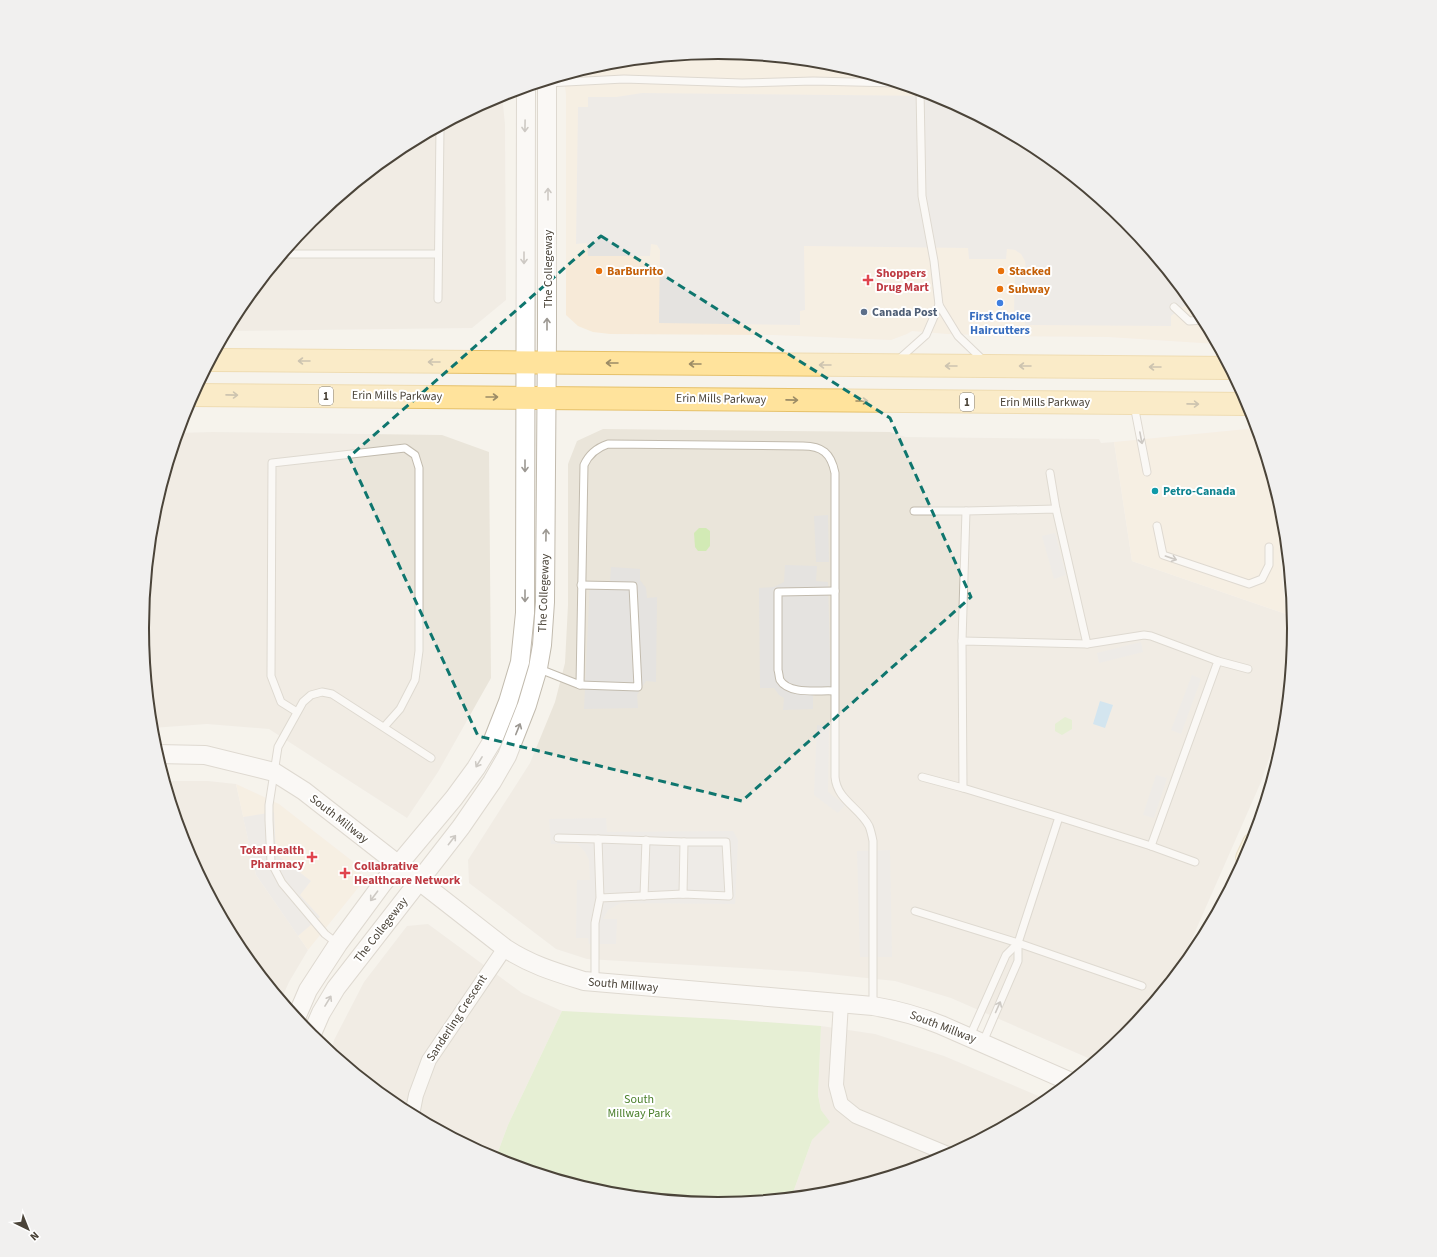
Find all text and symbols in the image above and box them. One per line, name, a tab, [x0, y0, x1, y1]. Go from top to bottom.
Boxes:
one-way arrow	[521, 119, 529, 132]
one-way arrow	[544, 188, 552, 201]
street label: The Collegeway	[540, 229, 557, 308]
one-way arrow	[520, 251, 528, 264]
place label: BarBurrito	[607, 263, 664, 280]
place label: Stacked	[1009, 263, 1051, 280]
place label: Shoppers Drug Mart	[876, 265, 929, 296]
marker: BarBurrito	[594, 266, 604, 276]
marker: Stacked	[996, 266, 1006, 276]
marker: Shoppers Drug Mart	[863, 275, 873, 285]
place label: Subway	[1008, 281, 1051, 298]
marker: Subway	[995, 284, 1005, 294]
marker: First Choice Haircutters	[995, 298, 1005, 308]
place label: Canada Post	[872, 304, 938, 321]
marker: Canada Post	[859, 307, 869, 317]
place label: First Choice Haircutters	[969, 308, 1031, 339]
one-way arrow	[543, 318, 551, 331]
one-way arrow	[298, 357, 311, 365]
one-way arrow	[428, 358, 441, 366]
one-way arrow	[606, 359, 619, 367]
one-way arrow	[689, 360, 702, 368]
one-way arrow	[819, 361, 832, 369]
one-way arrow	[945, 362, 958, 370]
one-way arrow	[1019, 363, 1032, 370]
one-way arrow	[1149, 363, 1162, 371]
road number: 1	[319, 387, 333, 405]
street label: Erin Mills Parkway	[352, 387, 443, 405]
street label: Erin Mills Parkway	[676, 390, 767, 408]
one-way arrow	[225, 391, 238, 399]
one-way arrow	[485, 393, 498, 401]
road number: 1	[960, 393, 974, 411]
street label: Erin Mills Parkway	[1000, 394, 1090, 411]
one-way arrow	[785, 396, 798, 404]
one-way arrow	[855, 397, 868, 405]
one-way arrow	[1186, 400, 1199, 408]
one-way arrow	[1137, 431, 1145, 444]
one-way arrow	[521, 459, 529, 472]
place label: Petro-Canada	[1163, 483, 1236, 500]
marker: Petro-Canada	[1150, 486, 1160, 496]
one-way arrow	[542, 529, 550, 542]
street label: The Collegeway	[534, 553, 554, 633]
one-way arrow	[1165, 555, 1178, 562]
one-way arrow	[521, 589, 529, 602]
one-way arrow	[515, 723, 522, 735]
one-way arrow	[475, 756, 483, 768]
street label: South Millway	[306, 791, 372, 848]
one-way arrow	[447, 834, 456, 845]
place label: Total Health Pharmacy	[240, 842, 305, 873]
marker: Total Health Pharmacy	[307, 852, 317, 862]
place label: Collabrative Healthcare Network	[354, 858, 461, 889]
marker: Collabrative Healthcare Network	[339, 867, 351, 879]
one-way arrow	[369, 890, 378, 901]
street label: The Collegeway	[350, 893, 412, 966]
street label: Sanderling Crescent	[423, 971, 491, 1065]
street label: South Millway	[587, 973, 659, 997]
one-way arrow	[324, 996, 332, 1007]
one-way arrow	[995, 1002, 1003, 1014]
street label: South Millway	[907, 1006, 979, 1048]
park label: South Millway Park	[608, 1091, 670, 1122]
north arrow	[8, 1209, 48, 1249]
text: N	[27, 1228, 42, 1244]

